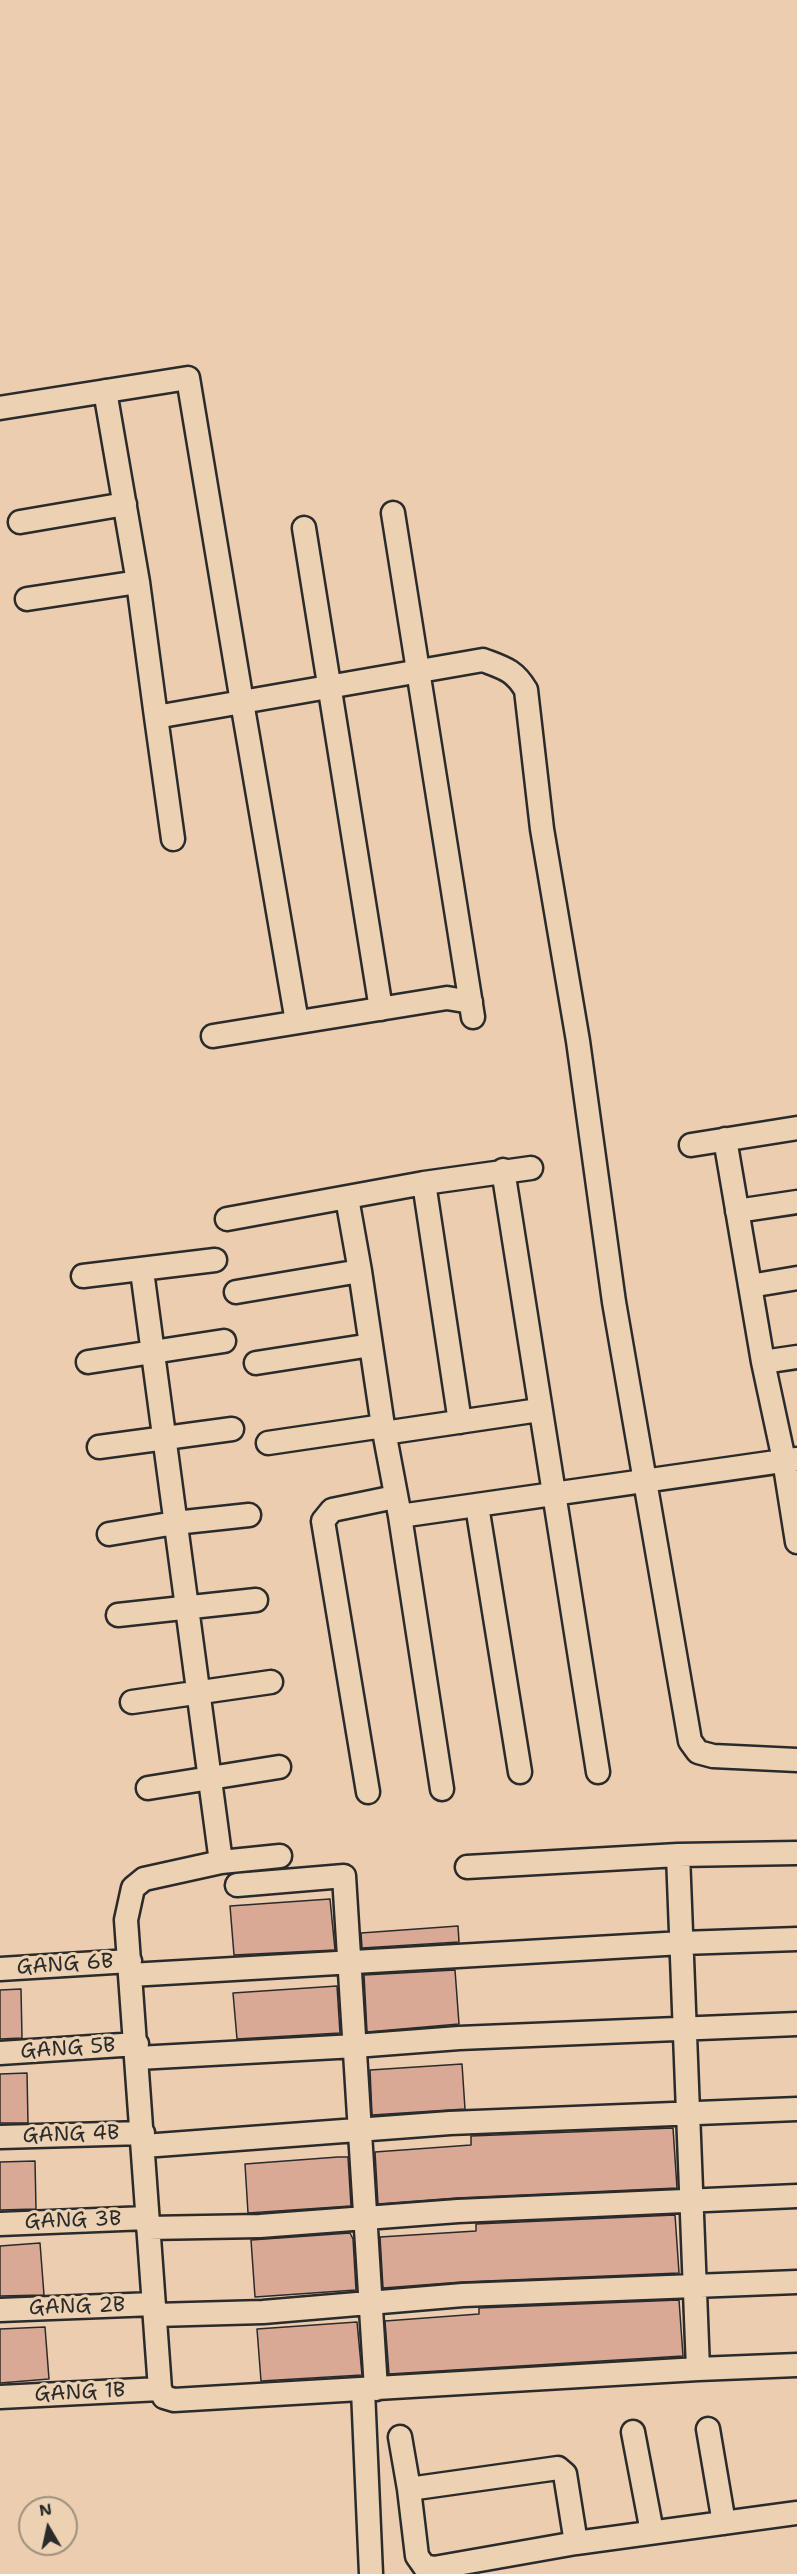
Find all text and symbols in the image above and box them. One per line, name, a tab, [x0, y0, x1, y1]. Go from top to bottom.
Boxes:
street label: GANG 6B	[16, 1949, 114, 1981]
street label: GANG 5B	[20, 2033, 116, 2065]
street label: GANG 4B	[22, 2121, 120, 2149]
street label: GANG 3B	[24, 2207, 122, 2235]
street label: GANG 2B	[28, 2293, 126, 2321]
street label: GANG 1B	[34, 2378, 126, 2408]
north arrow	[18, 2496, 78, 2556]
text: N	[38, 2498, 53, 2521]

